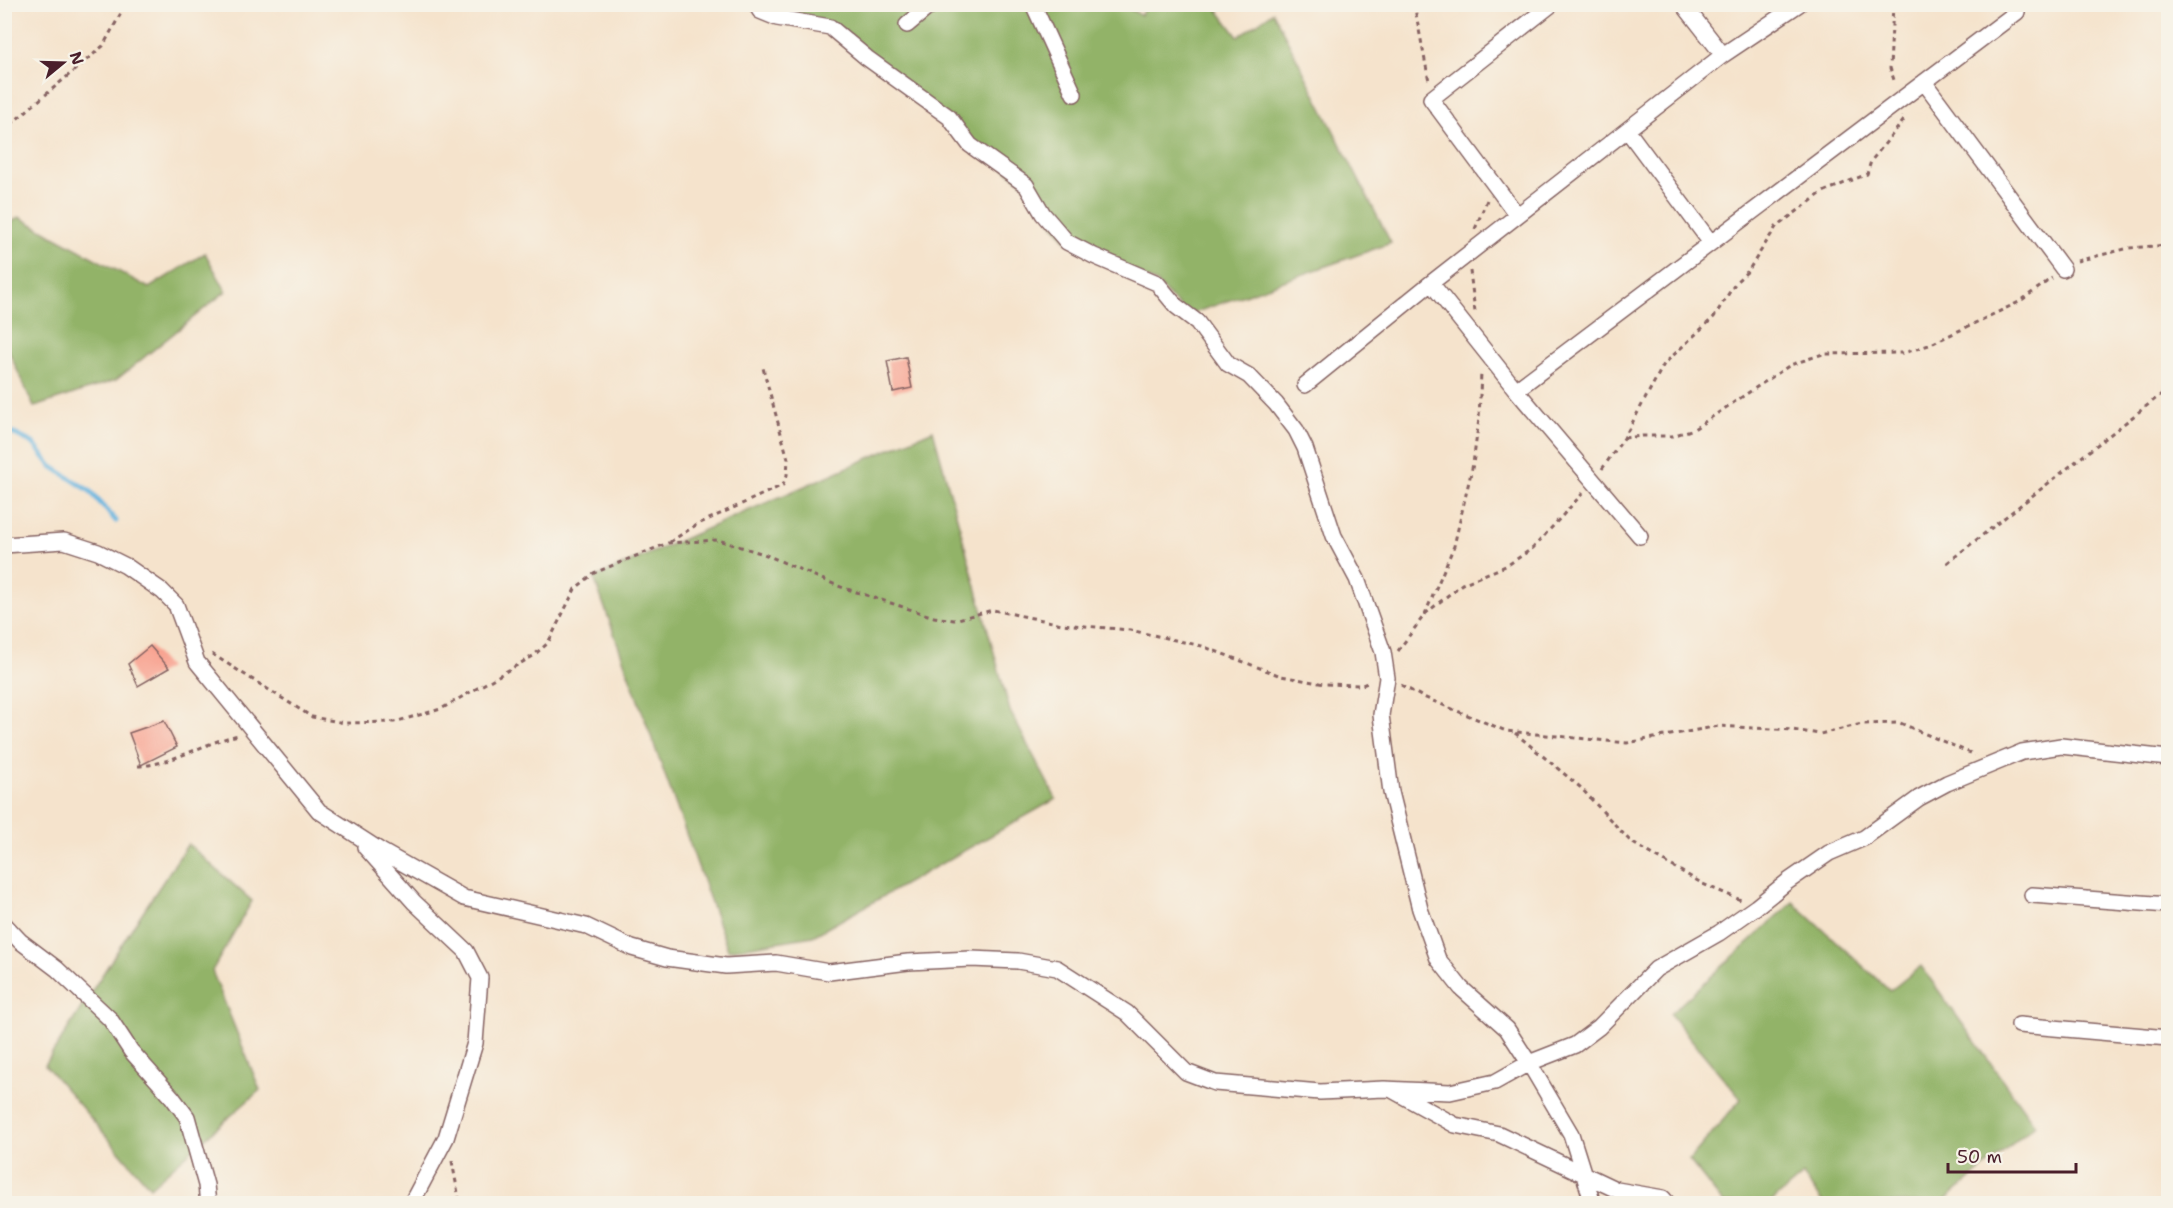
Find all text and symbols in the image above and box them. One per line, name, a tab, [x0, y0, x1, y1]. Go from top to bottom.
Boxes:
north arrow	[33, 33, 93, 93]
text: N	[65, 49, 89, 68]
scale bar	[1948, 1136, 2076, 1174]
text: 50 m	[1957, 1145, 2002, 1169]

